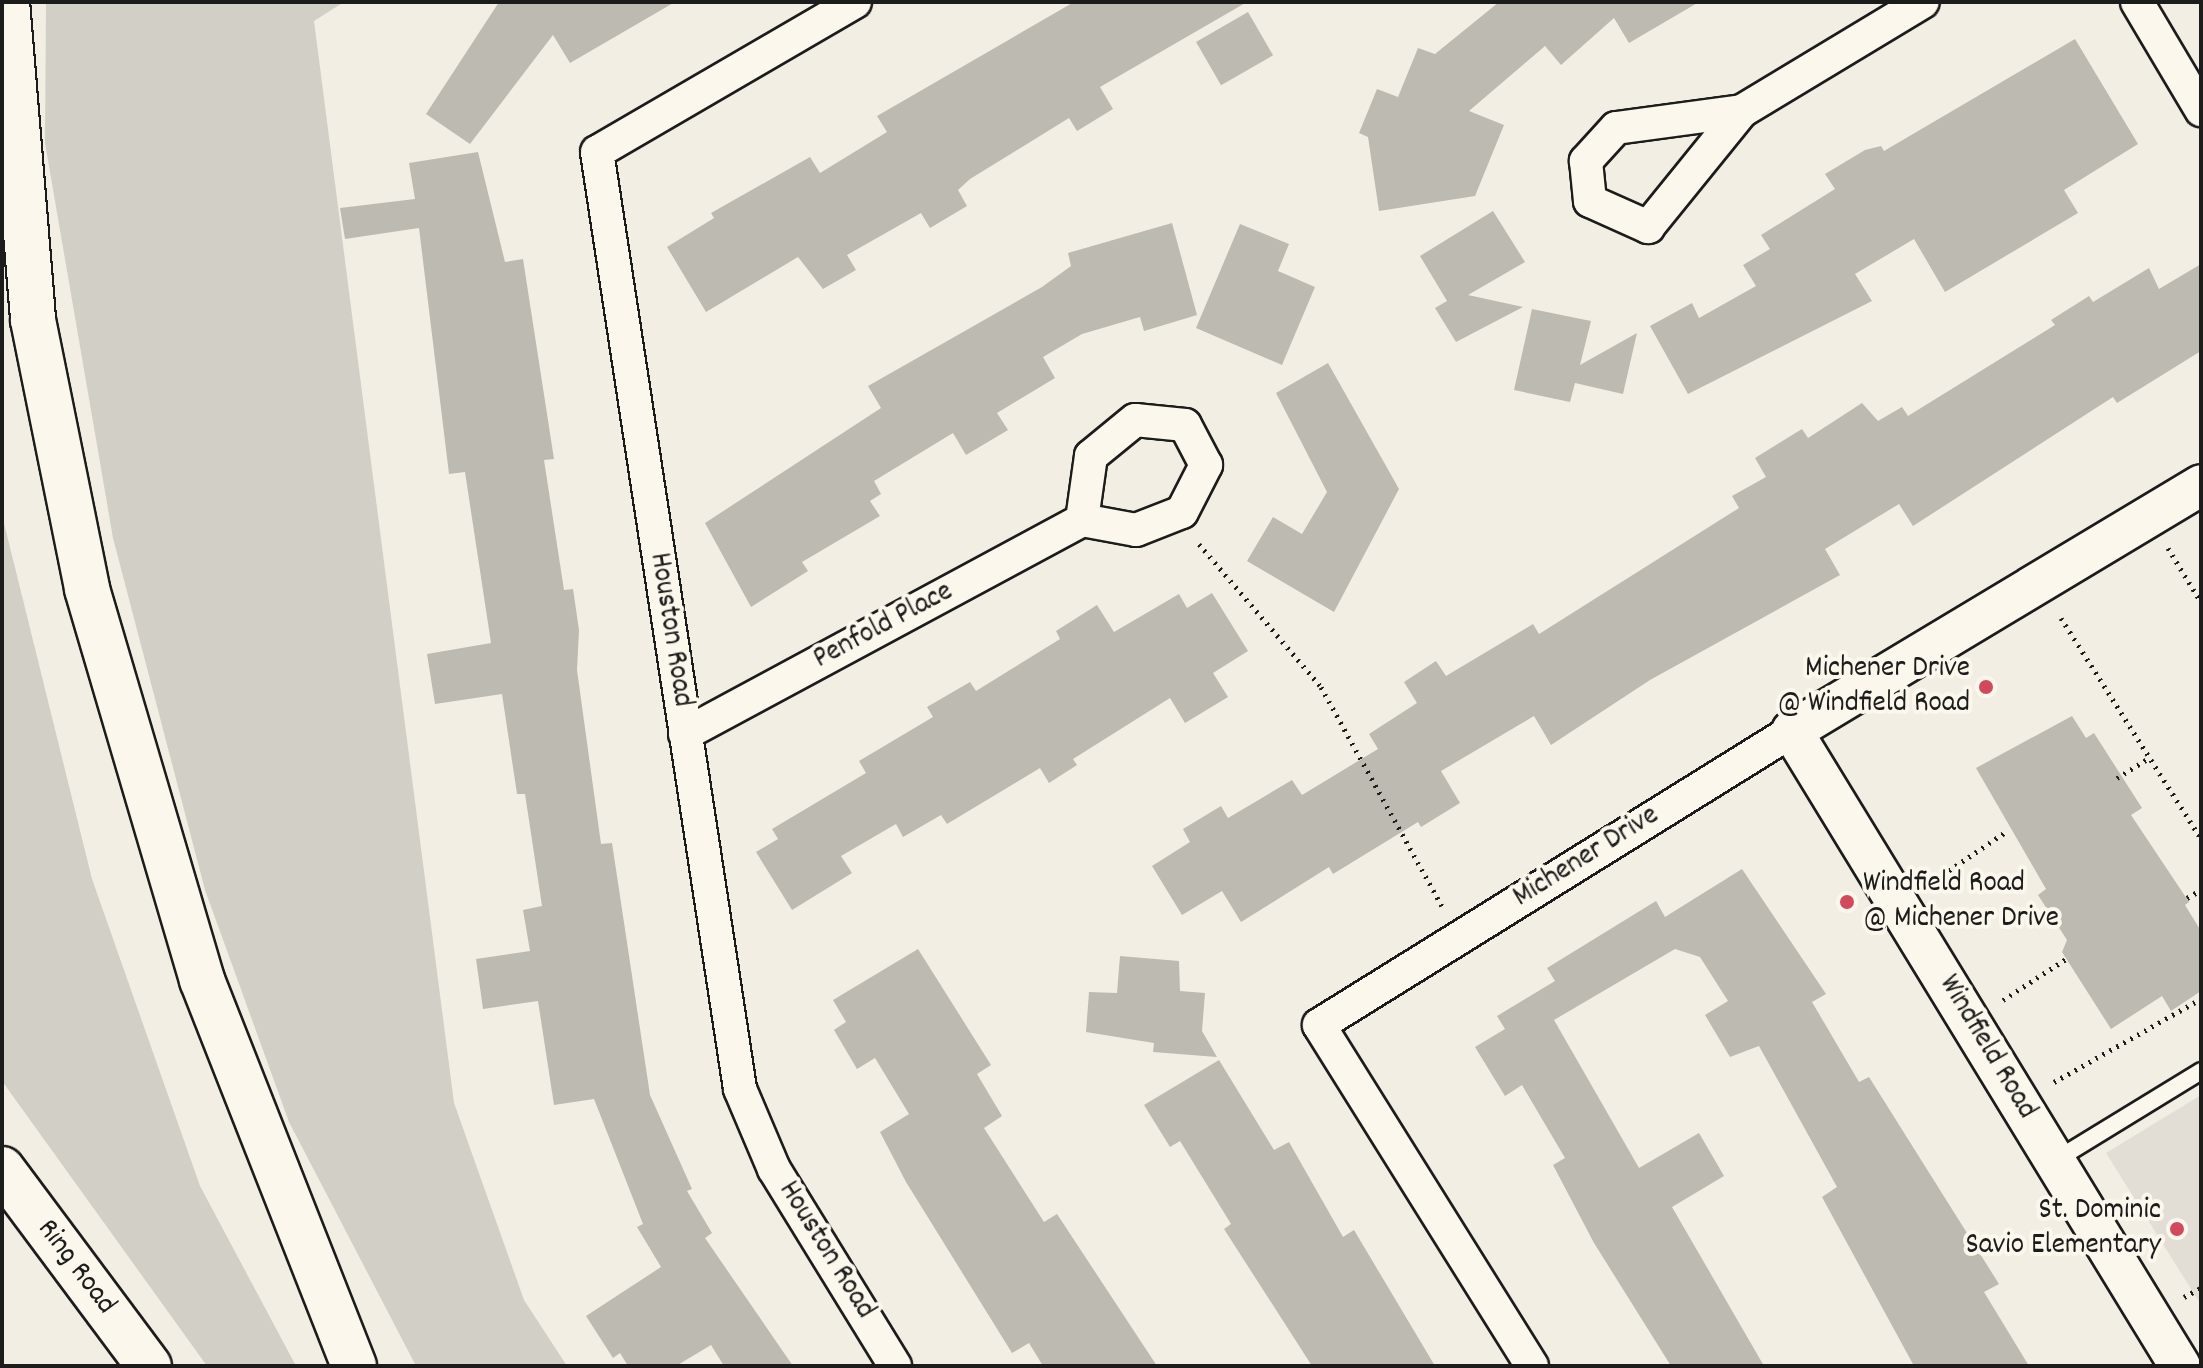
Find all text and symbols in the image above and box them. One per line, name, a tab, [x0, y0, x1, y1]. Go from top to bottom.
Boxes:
street label: Houston Road	[639, 550, 699, 710]
street label: Penfold Place	[808, 575, 960, 679]
place label: Michener Drive @ Windfield Road	[1777, 652, 1970, 722]
marker: Michener Drive @ Windfield Road	[1977, 678, 1995, 696]
street label: Michener Drive	[1508, 799, 1666, 917]
place label: Windfield Road @ Michener Drive	[1863, 867, 2059, 938]
marker: Windfield Road @ Michener Drive	[1838, 893, 1856, 911]
street label: Windfield Road	[1929, 969, 2043, 1127]
street label: Houston Road	[769, 1176, 881, 1326]
place label: St. Dominic Savio Elementary	[1965, 1194, 2161, 1264]
street label: Ring Road	[28, 1213, 122, 1323]
marker: St. Dominic Savio Elementary	[2168, 1220, 2186, 1238]

